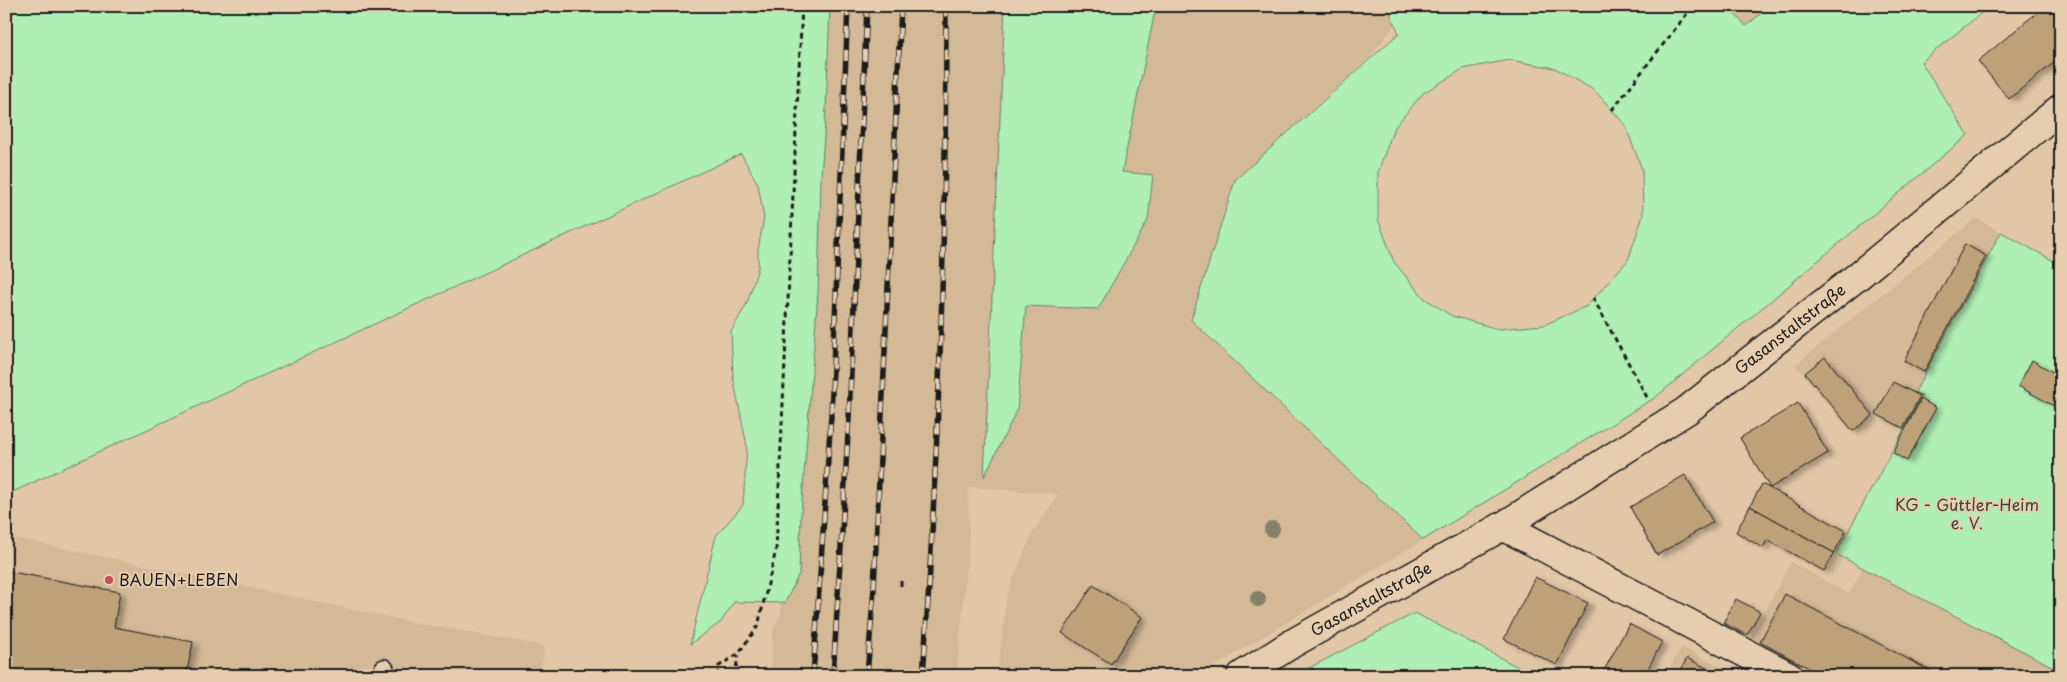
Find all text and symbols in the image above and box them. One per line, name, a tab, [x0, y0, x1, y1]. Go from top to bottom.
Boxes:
street label: Gasanstaltstraße	[1729, 277, 1850, 379]
park label: KG - Güttler-Heim e. V.	[1895, 492, 2039, 534]
street label: Gasanstaltstraße	[1306, 555, 1435, 641]
place label: BAUEN+LEBEN	[119, 567, 239, 591]
marker: BAUEN+LEBEN	[103, 574, 115, 586]

